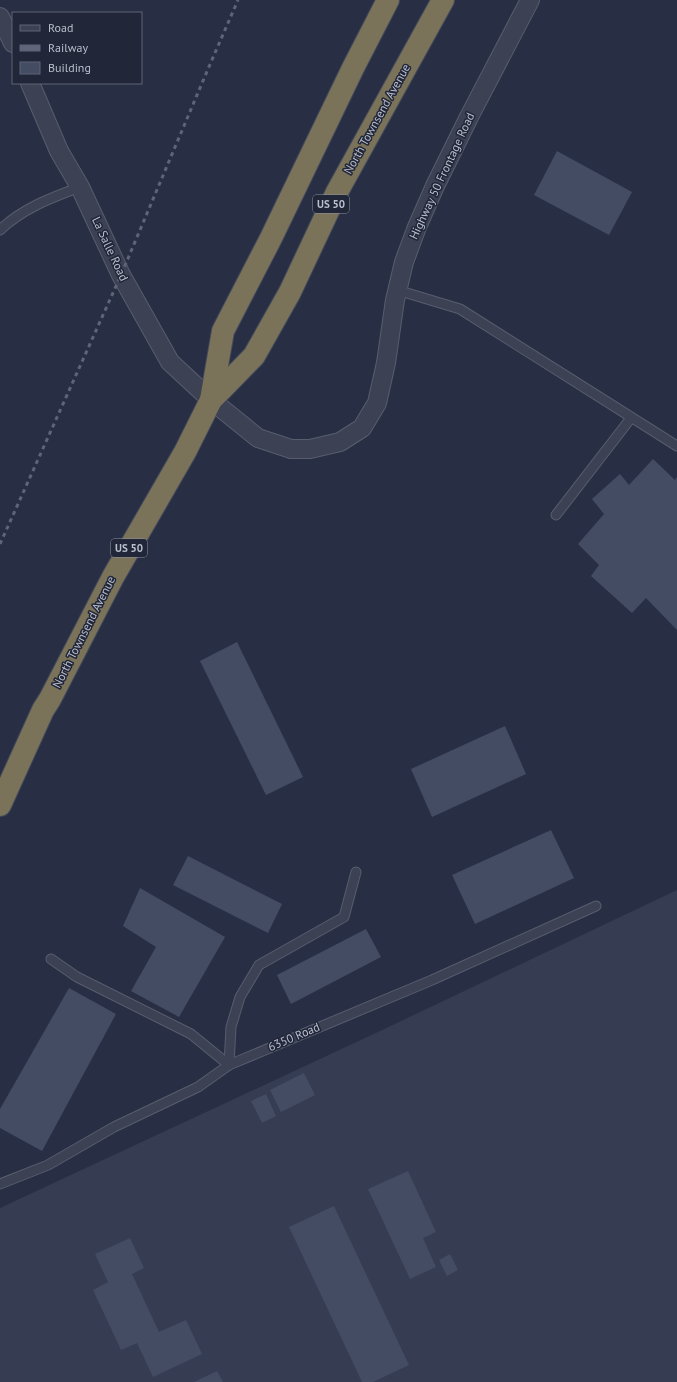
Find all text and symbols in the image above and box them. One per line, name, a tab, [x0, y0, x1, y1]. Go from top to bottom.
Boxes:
legend	[12, 12, 142, 84]
text: Road	[48, 20, 73, 35]
text: Railway	[48, 40, 88, 55]
text: Building	[48, 60, 91, 75]
street label: North Townsend Avenue	[340, 61, 413, 176]
street label: Highway 50 Frontage Road	[406, 110, 478, 242]
road number: US 50	[313, 195, 349, 213]
street label: La Salle Road	[89, 214, 132, 283]
road number: US 50	[111, 539, 147, 557]
street label: North Townsend Avenue	[49, 573, 118, 690]
street label: 6350 Road	[266, 1019, 322, 1054]

